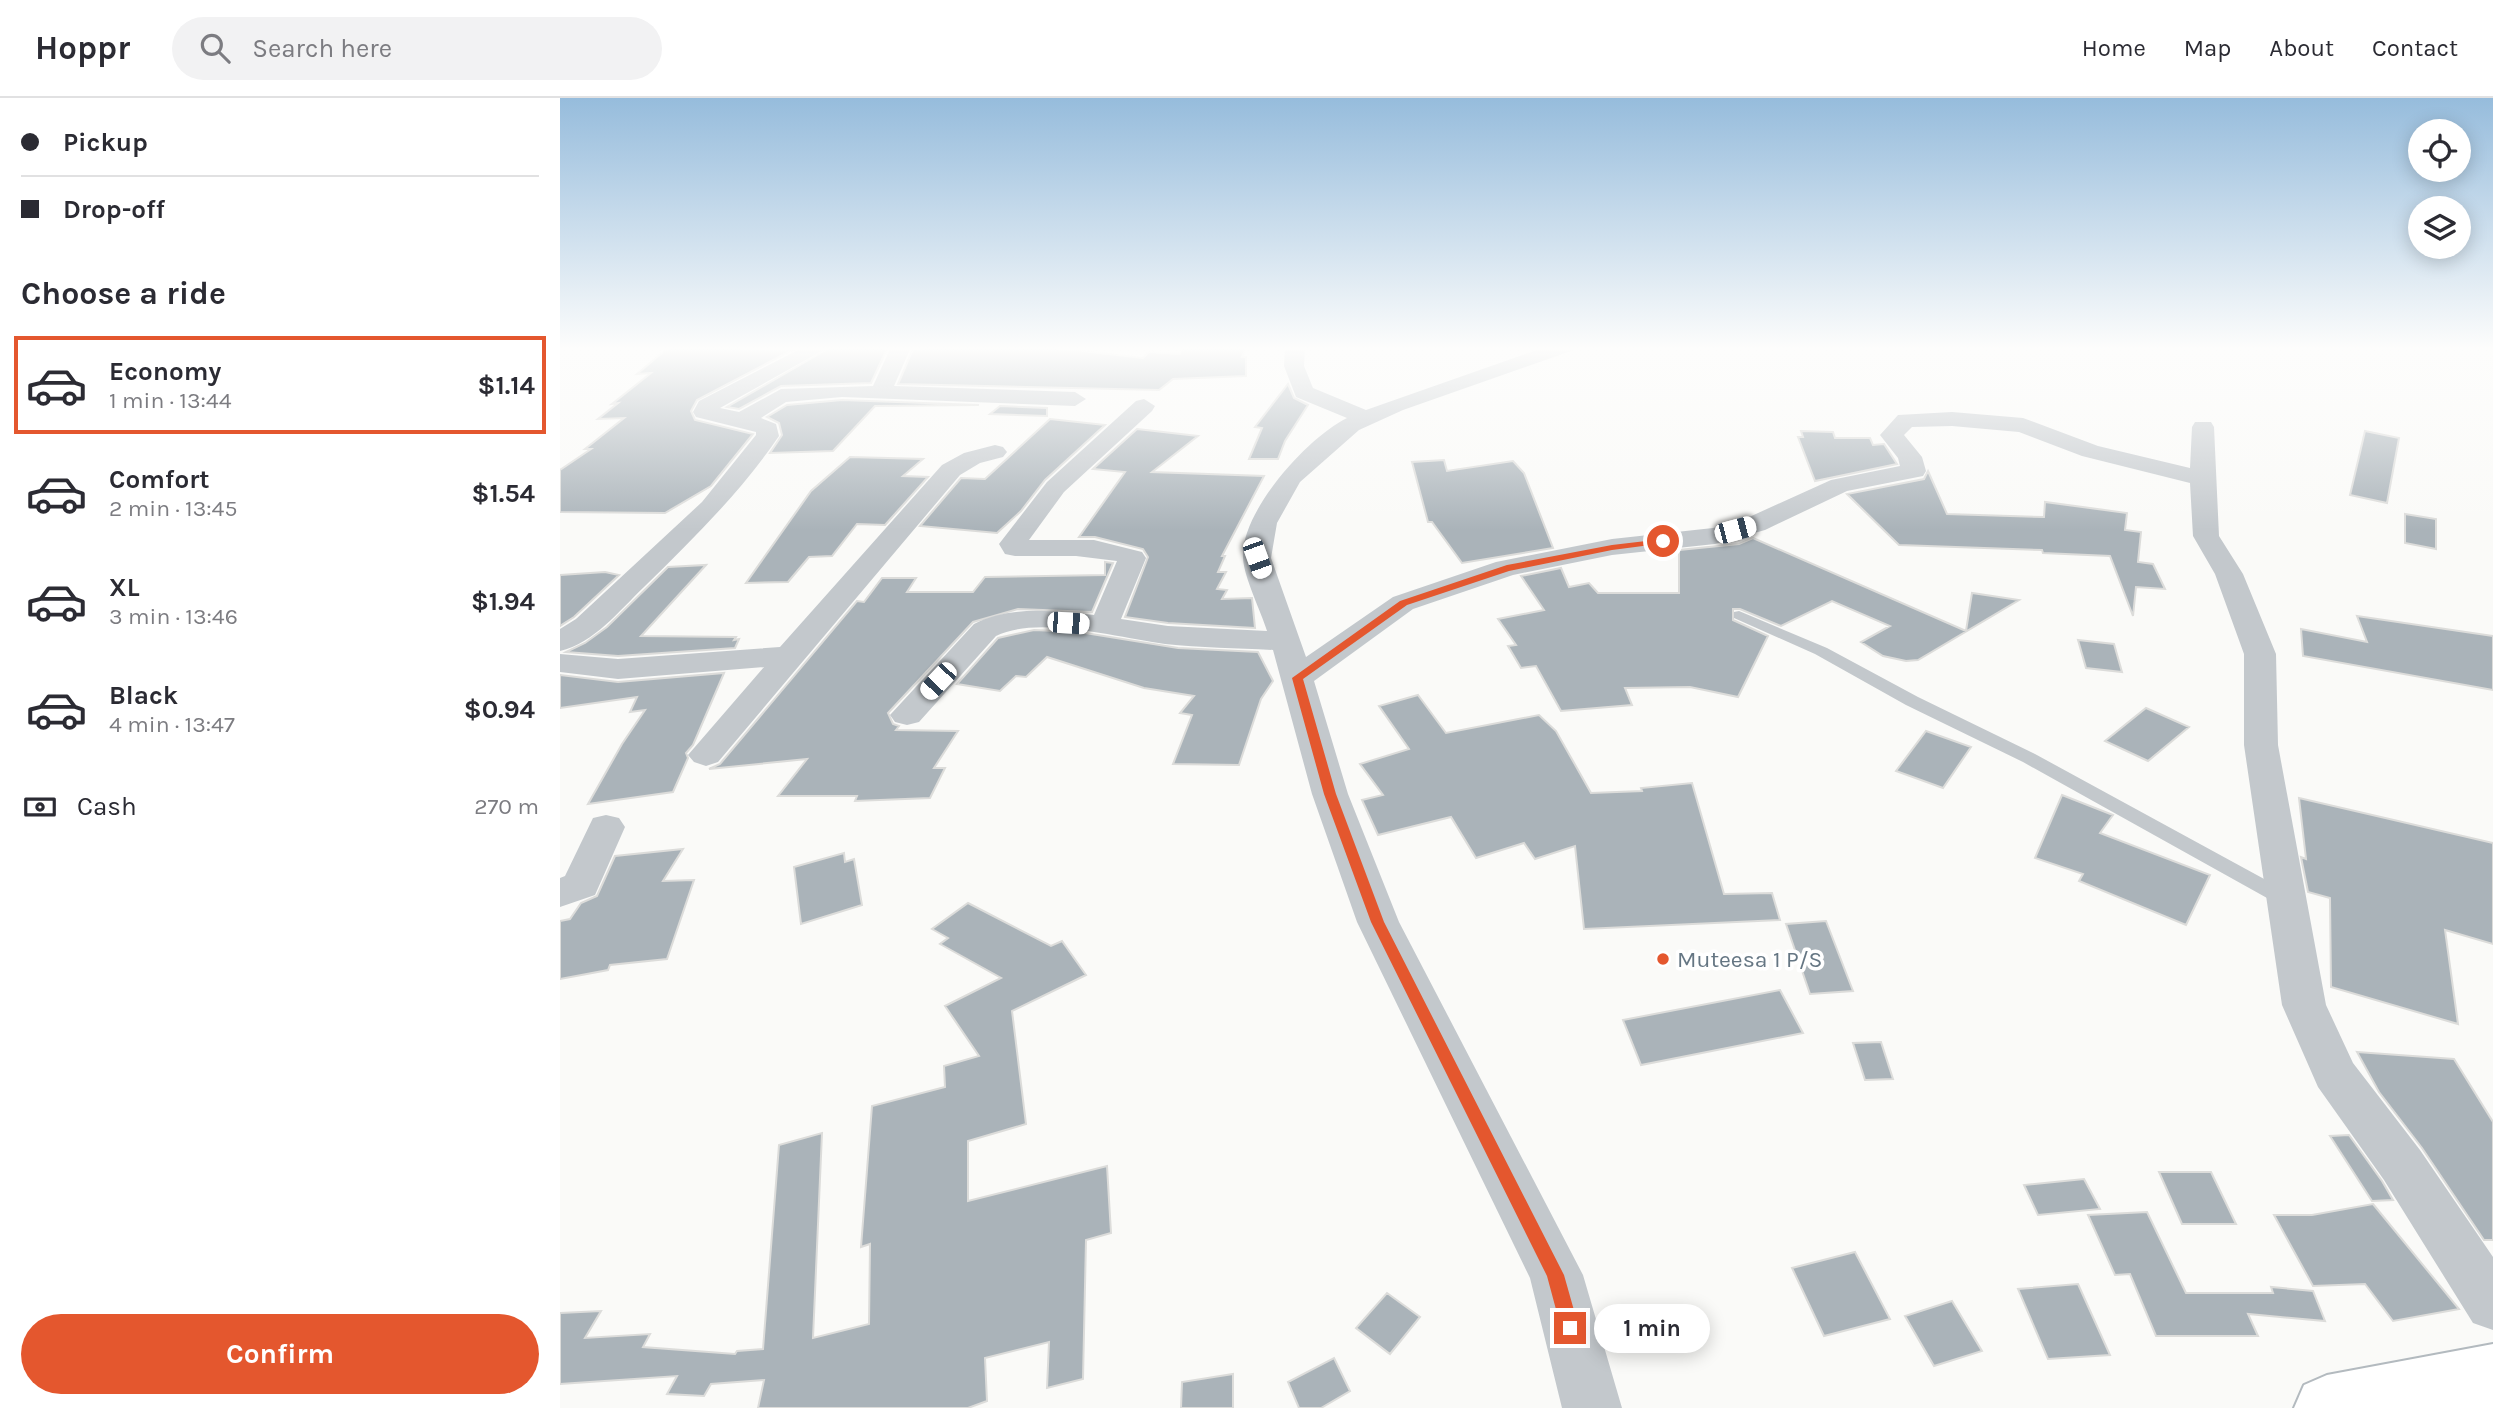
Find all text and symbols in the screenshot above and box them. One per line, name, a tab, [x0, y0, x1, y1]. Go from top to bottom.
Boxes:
search box	[172, 17, 662, 80]
text: Hoppr	[35, 29, 130, 67]
icon: search	[196, 29, 234, 67]
text: Search here	[252, 33, 392, 64]
text: Home	[2082, 34, 2146, 62]
text: Map	[2184, 34, 2231, 62]
text: About	[2269, 34, 2334, 62]
text: Contact	[2372, 34, 2458, 62]
map controls	[2408, 119, 2471, 259]
button: locate	[2408, 119, 2471, 182]
text: Pickup	[63, 127, 148, 158]
text: Drop-off	[63, 194, 165, 225]
button: layers	[2408, 196, 2471, 259]
text: Choose a ride	[21, 275, 226, 312]
icon: car	[25, 354, 88, 417]
text: Economy	[109, 356, 221, 387]
text: $1.14	[477, 370, 535, 401]
text: 1 min · 13:44	[109, 387, 232, 414]
icon: car	[25, 462, 88, 525]
text: Comfort	[109, 464, 210, 495]
text: $1.54	[472, 478, 535, 509]
text: 2 min · 13:45	[109, 495, 237, 522]
car	[1712, 514, 1759, 546]
route start	[1647, 525, 1679, 557]
car	[1240, 535, 1275, 581]
icon: car	[25, 570, 88, 633]
text: XL	[109, 572, 140, 603]
text: $1.94	[471, 586, 535, 617]
text: 3 min · 13:46	[109, 603, 238, 630]
car	[1047, 611, 1090, 635]
car	[916, 658, 961, 704]
icon: car	[25, 678, 88, 741]
text: Black	[109, 680, 178, 711]
text: $0.94	[464, 694, 535, 725]
text: 4 min · 13:47	[109, 711, 235, 738]
icon: cash	[21, 788, 59, 826]
text: Cash	[77, 791, 137, 822]
text: 270 m	[474, 793, 539, 820]
place label: Muteesa 1 P/S	[1677, 946, 1823, 973]
marker: Muteesa 1 P/S	[1655, 951, 1671, 967]
callout: 1 min	[1594, 1304, 1710, 1352]
route end	[1554, 1312, 1586, 1344]
button: Confirm	[21, 1314, 539, 1394]
text: 1 min	[1623, 1315, 1681, 1342]

